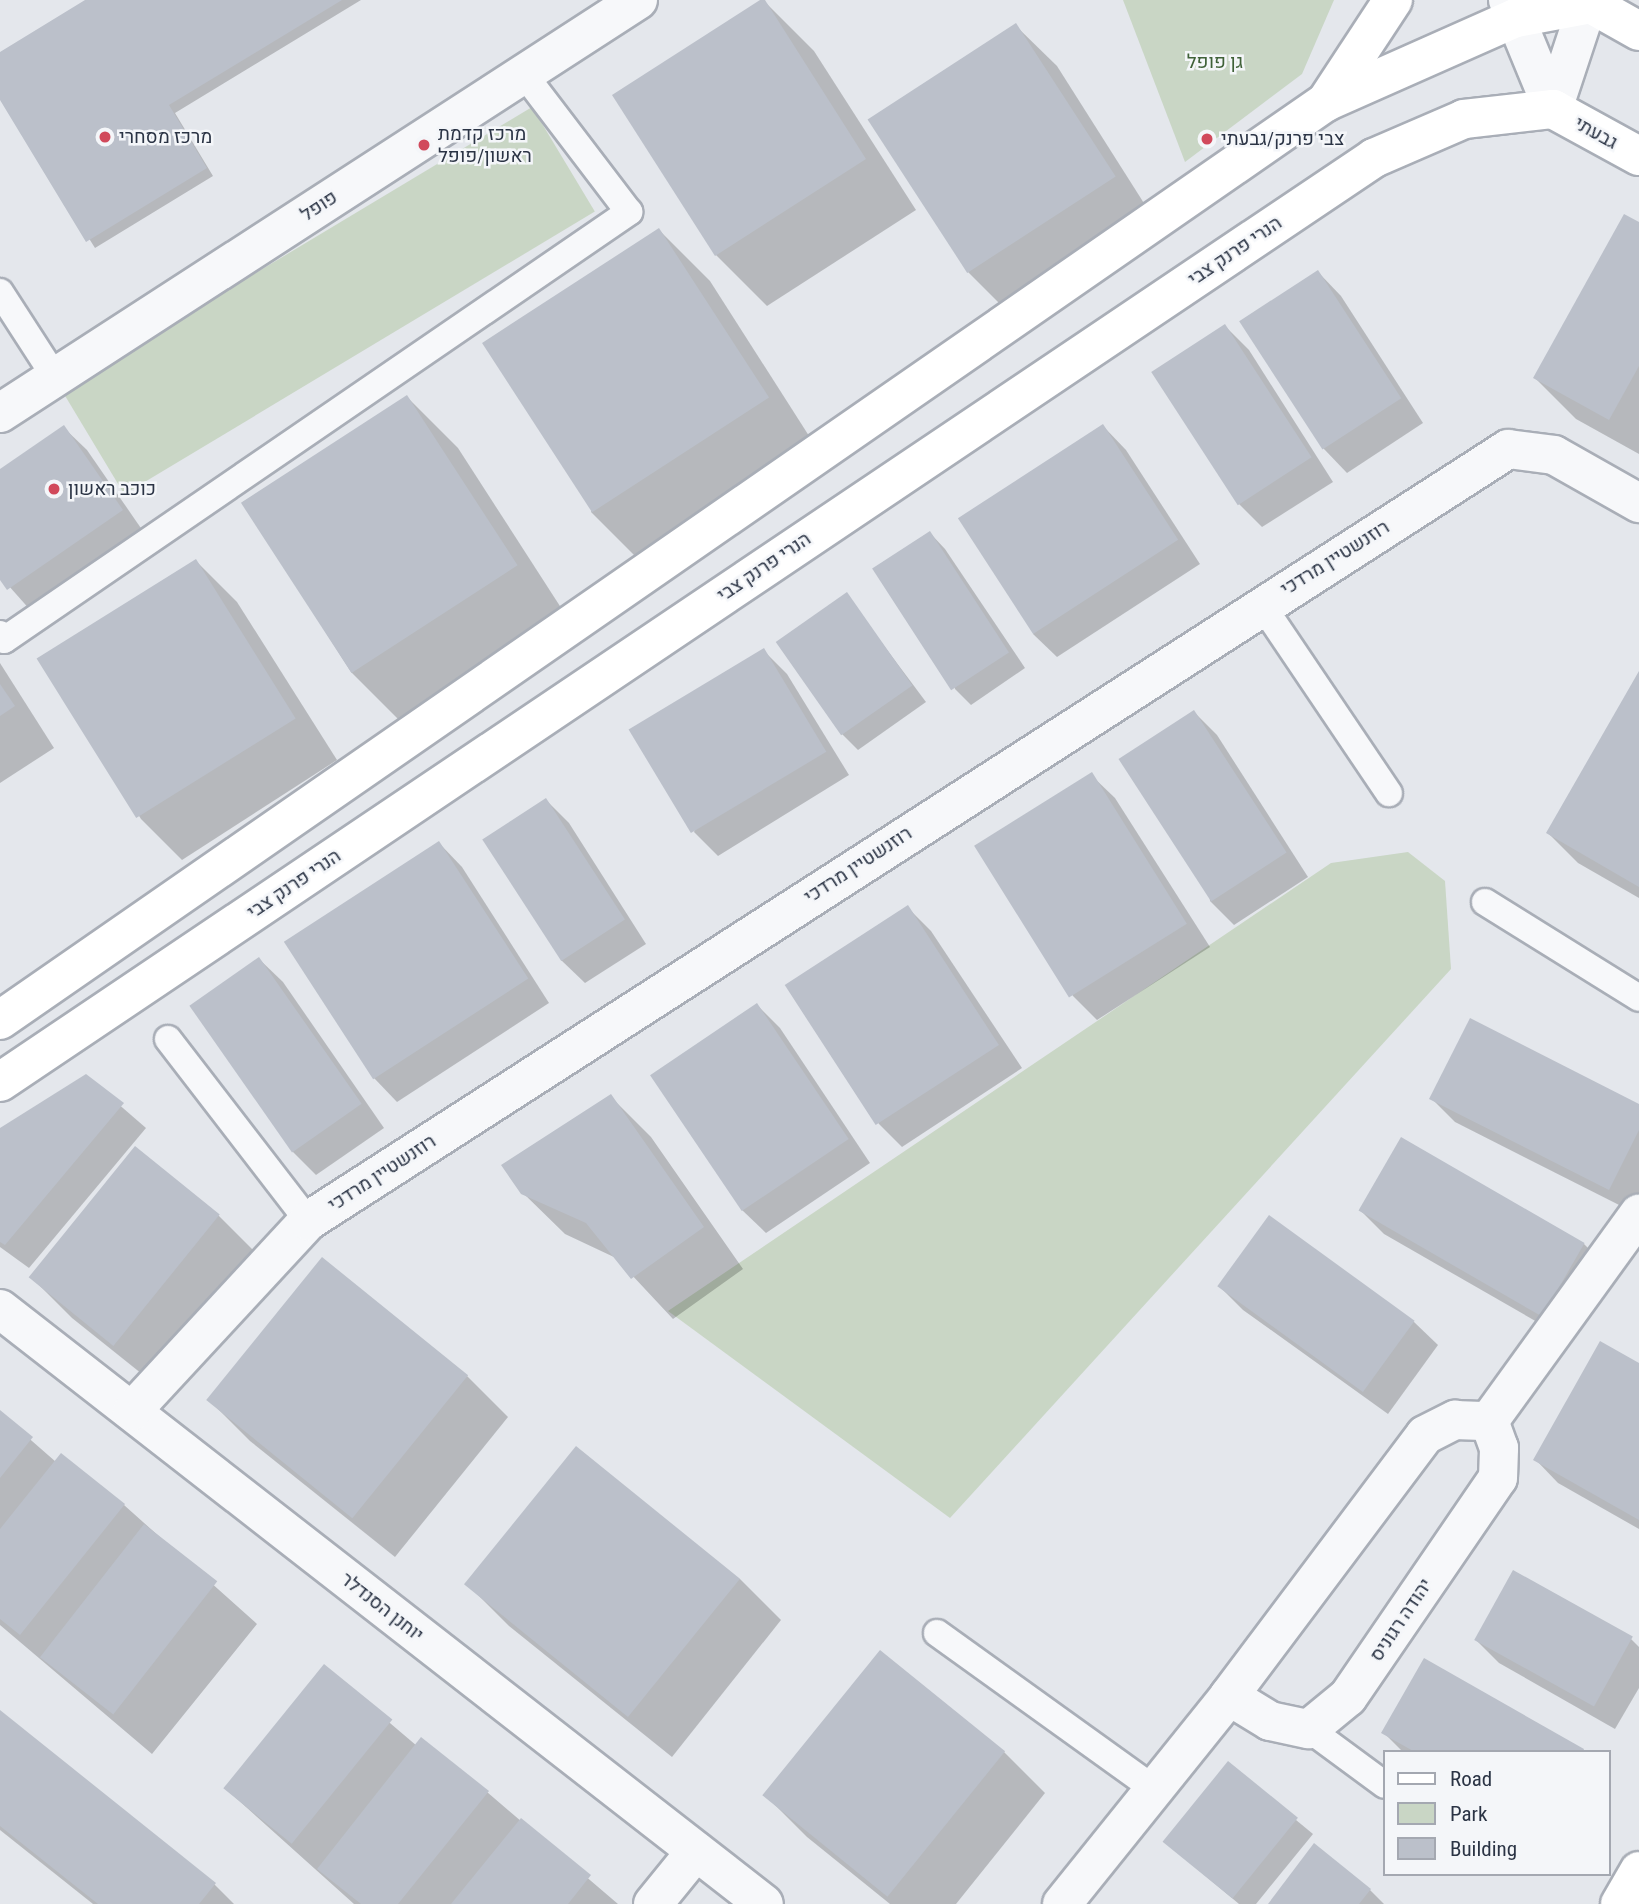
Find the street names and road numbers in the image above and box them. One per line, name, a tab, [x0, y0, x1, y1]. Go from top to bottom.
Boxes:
street label: גבעתי	[1570, 112, 1622, 154]
street label: פופל	[296, 186, 342, 226]
street label: הנרי פרנק צבי	[1184, 211, 1286, 291]
street label: רוזנשטיין מרדכי	[1276, 516, 1394, 600]
street label: הנרי פרנק צבי	[713, 527, 815, 607]
street label: רוזנשטיין מרדכי	[800, 822, 916, 908]
street label: הנרי פרנק צבי	[243, 844, 345, 924]
street label: רוזנשטיין מרדכי	[324, 1130, 440, 1216]
street label: יוחנן הסנדלר	[336, 1568, 428, 1646]
street label: יהודה רגוניס	[1365, 1574, 1437, 1666]

